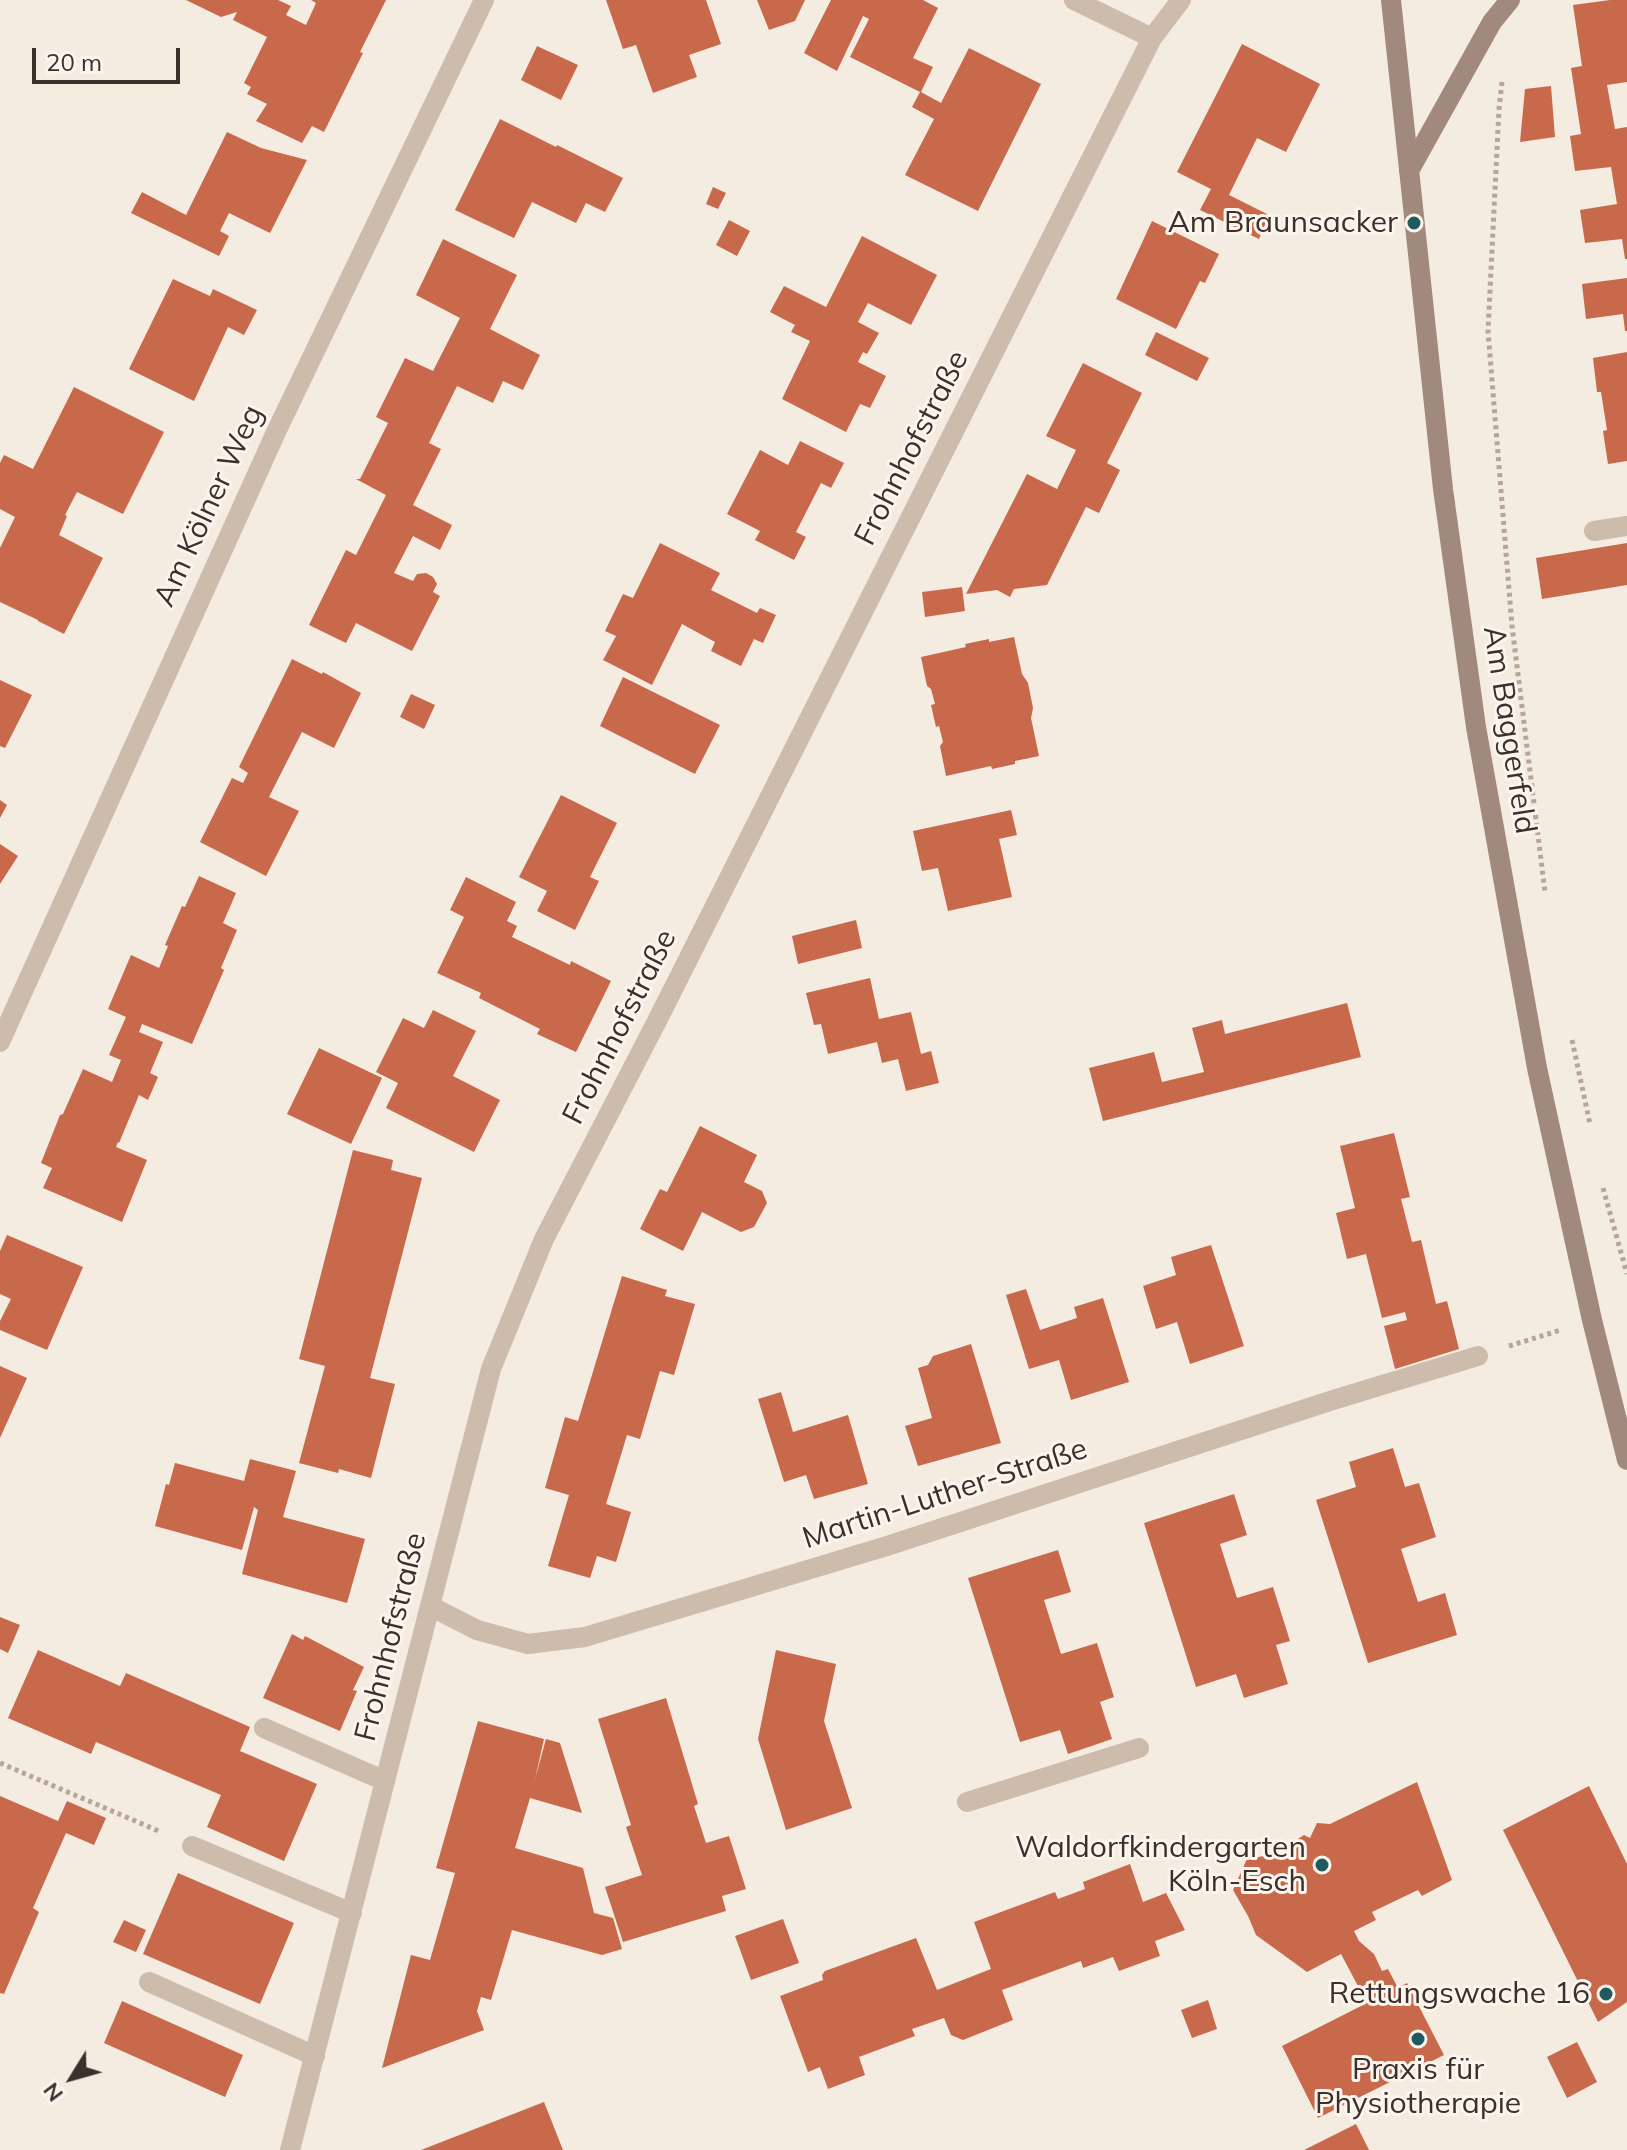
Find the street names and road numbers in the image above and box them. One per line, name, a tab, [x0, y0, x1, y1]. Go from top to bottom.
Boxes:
street label: Frohnhofstraße	[848, 345, 976, 551]
street label: Am Kölner Weg	[147, 400, 271, 612]
street label: Am Baggerfeld	[1475, 623, 1543, 837]
street label: Frohnhofstraße	[556, 924, 684, 1130]
street label: Martin-Luther-Straße	[798, 1431, 1092, 1557]
street label: Frohnhofstraße	[348, 1529, 434, 1745]

